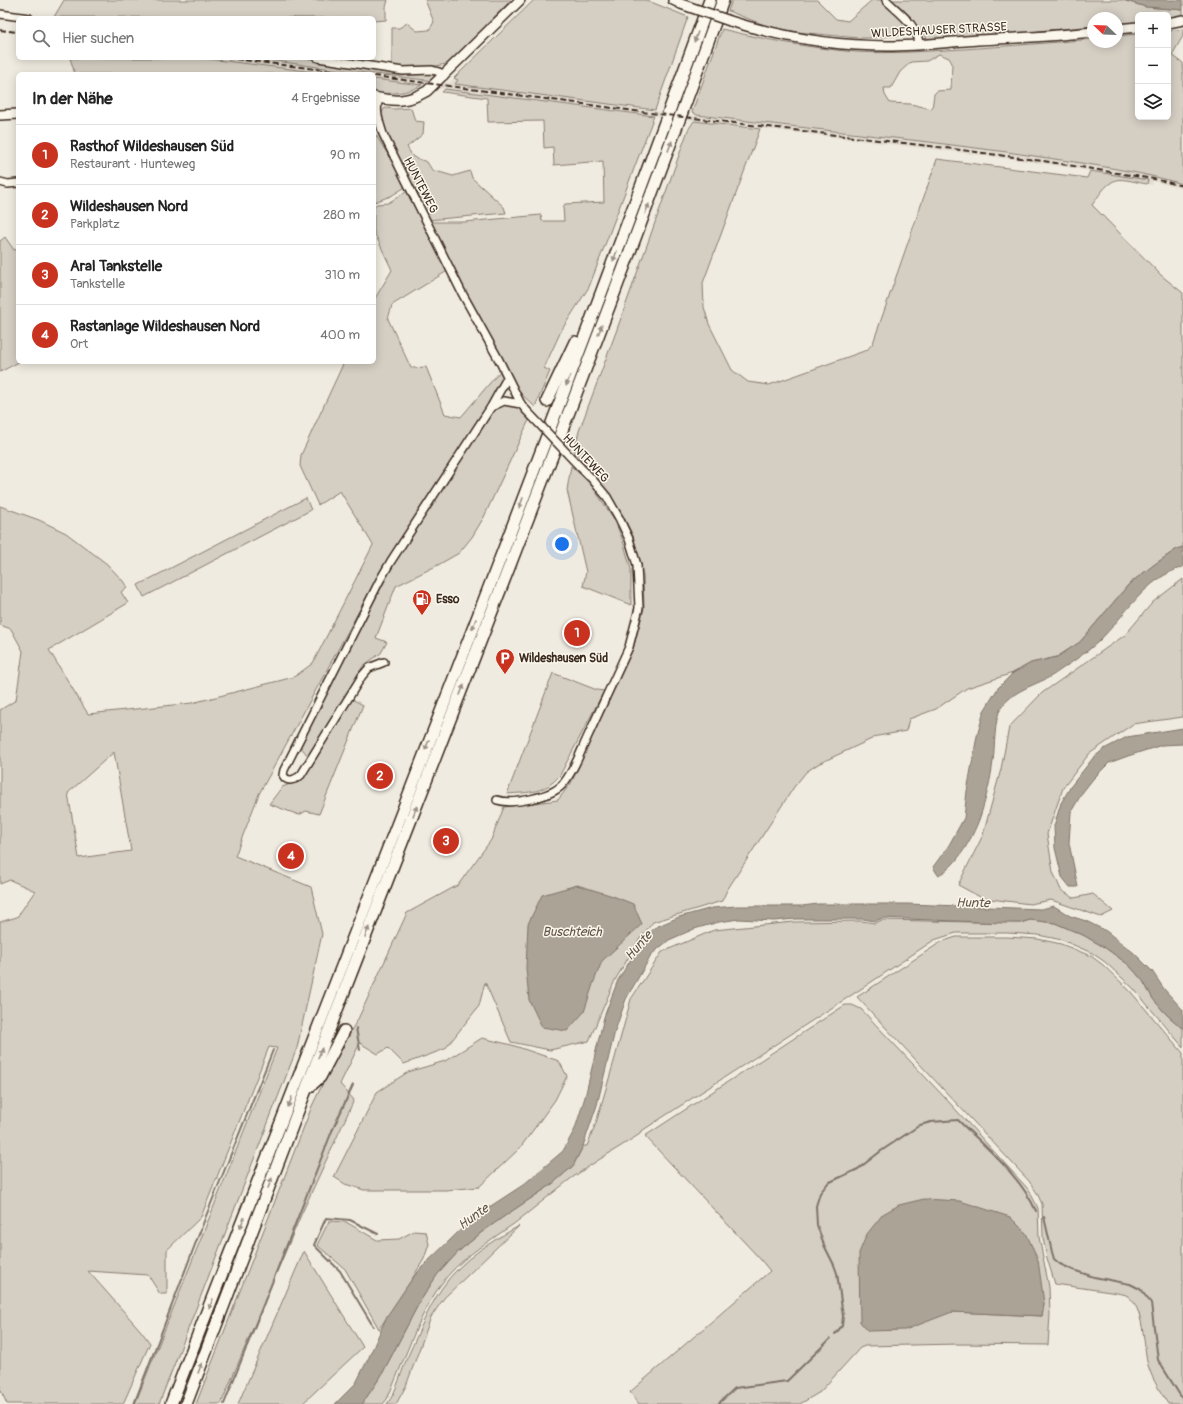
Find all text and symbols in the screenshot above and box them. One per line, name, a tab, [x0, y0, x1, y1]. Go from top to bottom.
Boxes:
north arrow	[1087, 12, 1123, 48]
map controls	[1135, 12, 1171, 120]
button: +	[1135, 12, 1171, 48]
search box	[16, 16, 376, 60]
street label: WILDESHAUSER STRASSE	[871, 19, 1007, 42]
icon: search	[30, 27, 52, 49]
text: Hier suchen	[62, 29, 134, 48]
one-way arrow	[693, 31, 699, 43]
button: −	[1135, 48, 1171, 84]
button: layers	[1135, 84, 1171, 120]
text: In der Nähe	[32, 88, 113, 109]
text: 4 Ergebnisse	[291, 90, 360, 106]
text: Rasthof Wildeshausen Süd	[70, 137, 234, 156]
one-way arrow	[668, 139, 674, 151]
text: 1	[42, 147, 48, 163]
text: 90 m	[330, 147, 360, 163]
street label: HUNTEWEG	[400, 155, 441, 216]
text: Restaurant · Hunteweg	[70, 156, 195, 172]
text: Wildeshausen Nord	[70, 197, 188, 216]
one-way arrow	[644, 202, 650, 214]
text: 2	[41, 207, 49, 223]
text: 280 m	[323, 207, 360, 223]
text: Parkplatz	[70, 216, 120, 232]
one-way arrow	[612, 251, 618, 263]
text: Aral Tankstelle	[70, 257, 162, 276]
text: 3	[41, 267, 49, 283]
text: 310 m	[324, 267, 360, 283]
text: Tankstelle	[70, 276, 125, 292]
text: Rastanlage Wildeshausen Nord	[70, 317, 260, 336]
one-way arrow	[598, 324, 604, 336]
text: 4	[41, 327, 49, 343]
text: 400 m	[320, 327, 360, 343]
text: Ort	[70, 336, 88, 352]
one-way arrow	[564, 376, 570, 388]
street label: HUNTEWEG	[559, 431, 612, 486]
one-way arrow	[518, 497, 524, 509]
your location	[552, 534, 572, 554]
fuel station icon: Esso	[411, 588, 433, 616]
place label: Esso	[436, 592, 460, 607]
one-way arrow	[471, 618, 477, 630]
pin: 1	[564, 618, 590, 648]
parking icon: Wildeshausen Süd	[494, 647, 516, 675]
place label: Wildeshausen Süd	[519, 651, 608, 666]
one-way arrow	[459, 683, 465, 695]
one-way arrow	[424, 740, 430, 752]
pin: 2	[367, 761, 393, 791]
one-way arrow	[412, 804, 418, 816]
pin: 3	[433, 826, 459, 856]
pin: 4	[278, 841, 304, 871]
water label: Hunte	[956, 895, 992, 911]
water label: Buschteich	[542, 924, 602, 940]
one-way arrow	[365, 925, 371, 937]
water label: Hunte	[622, 927, 657, 964]
one-way arrow	[318, 1047, 324, 1059]
one-way arrow	[286, 1096, 292, 1108]
one-way arrow	[268, 1176, 274, 1188]
water label: Hunte	[455, 1200, 493, 1233]
one-way arrow	[239, 1217, 245, 1228]
one-way arrow	[207, 1298, 213, 1310]
one-way arrow	[197, 1361, 203, 1373]

